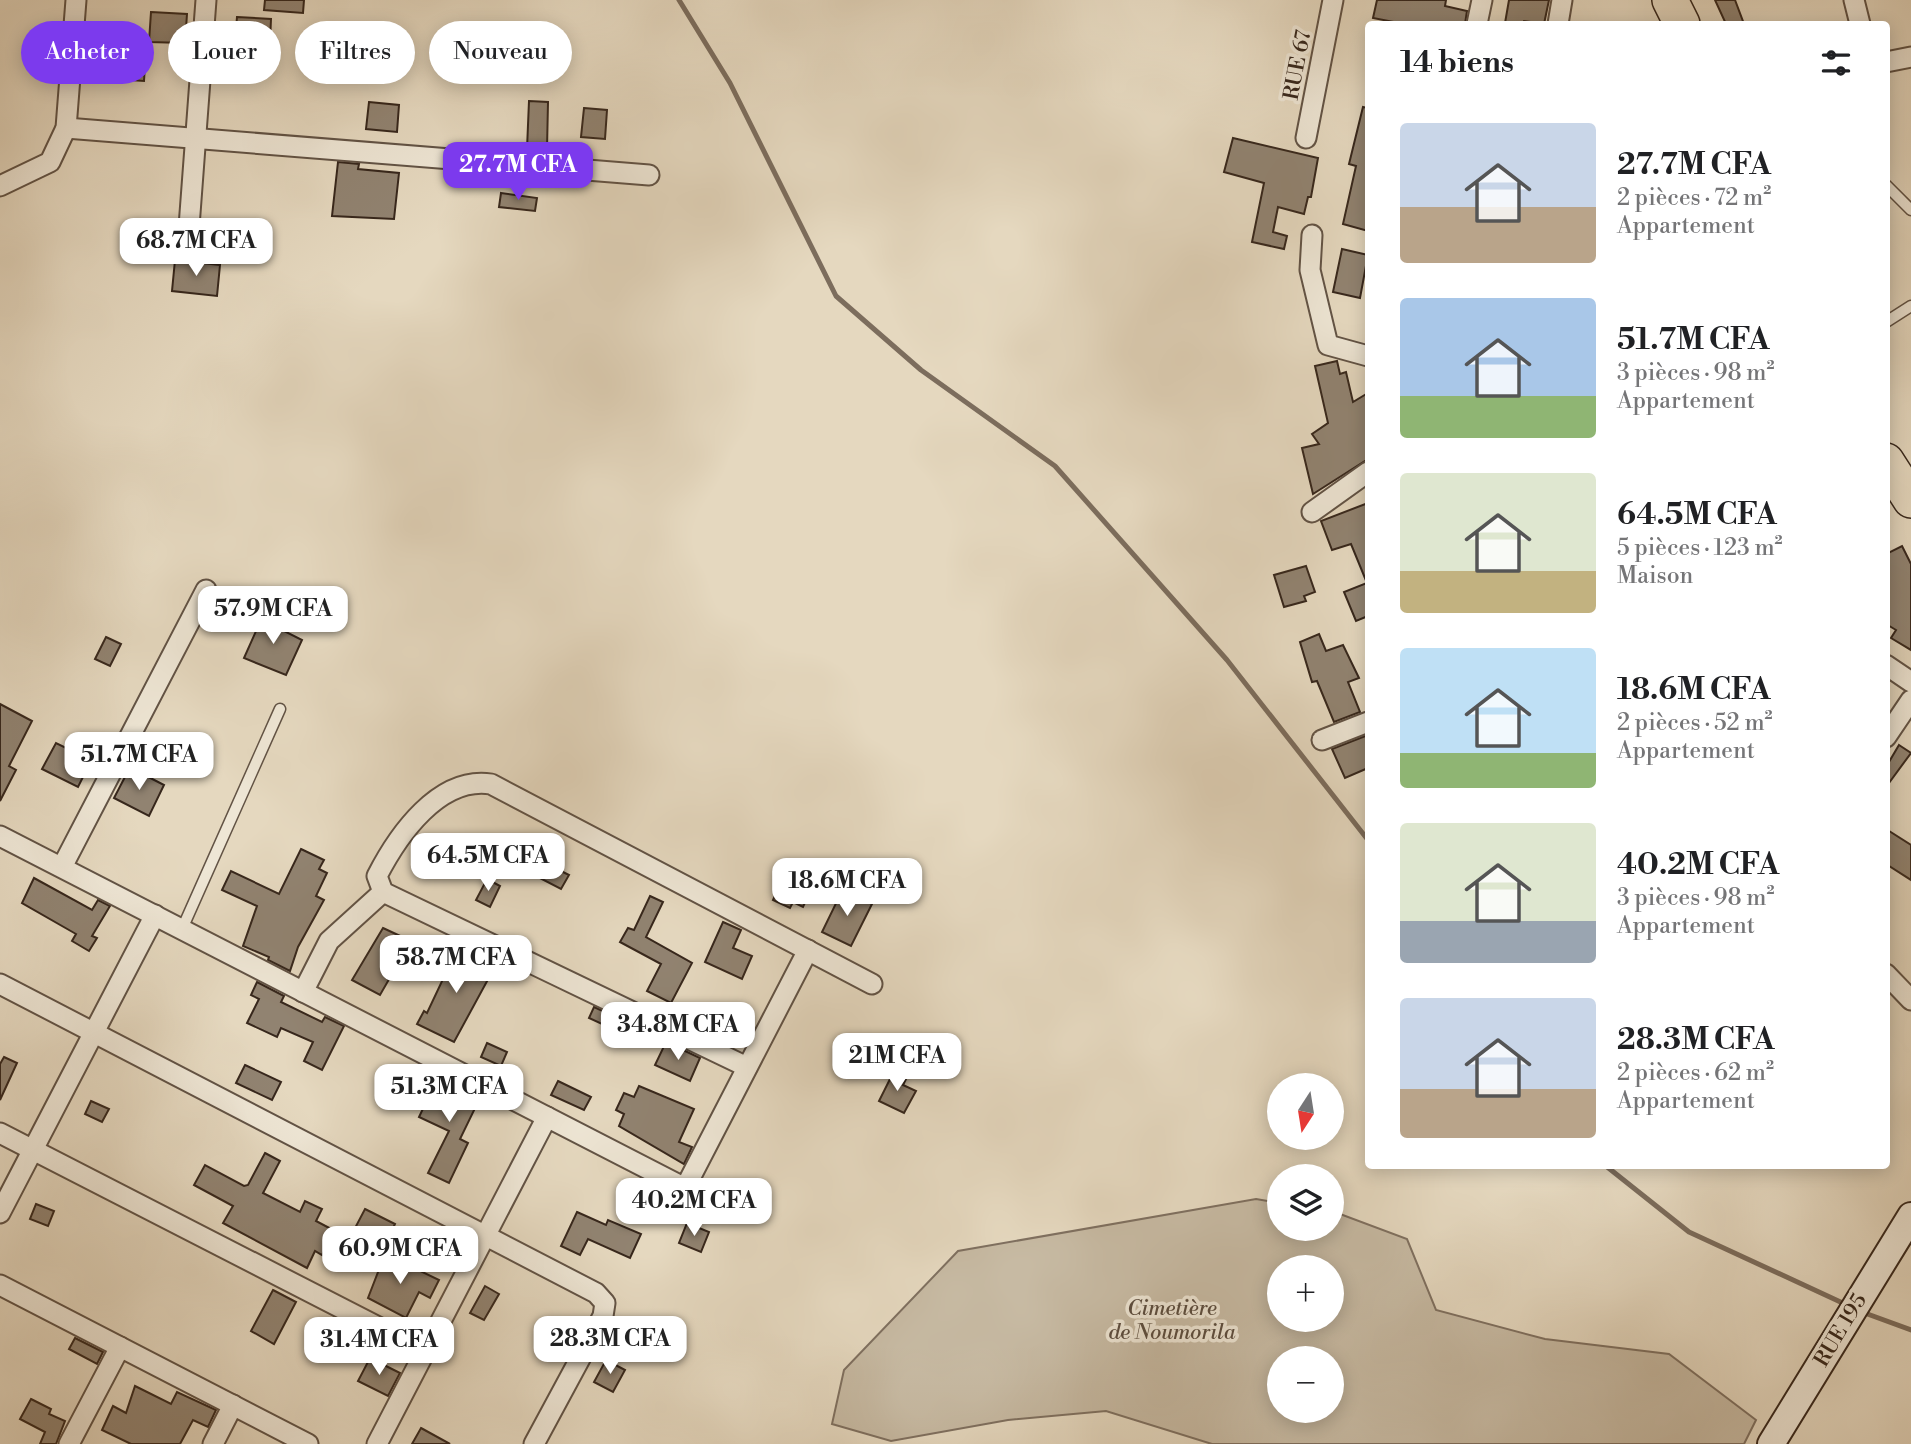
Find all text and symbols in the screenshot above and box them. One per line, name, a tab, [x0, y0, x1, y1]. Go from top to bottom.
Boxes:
chip: Acheter	[21, 21, 154, 84]
chip: Louer	[168, 21, 281, 84]
chip: Filtres	[295, 21, 415, 84]
chip: Nouveau	[429, 21, 572, 84]
street label: RUE 67	[1278, 28, 1318, 102]
text: 14 biens	[1400, 44, 1514, 82]
icon: filters	[1817, 44, 1855, 82]
pin: 27.7M CFA	[438, 142, 598, 202]
text: 27.7M CFA	[1617, 146, 1771, 184]
text: 27.7M CFA	[459, 151, 577, 179]
icon: home	[1456, 151, 1540, 235]
text: 2 pièces · 72 m²	[1617, 184, 1771, 212]
text: Appartement	[1617, 212, 1755, 240]
pin: 68.7M CFA	[116, 218, 276, 278]
text: 68.7M CFA	[136, 227, 256, 255]
text: 51.7M CFA	[1617, 321, 1770, 359]
icon: home	[1456, 326, 1540, 410]
text: 3 pièces · 98 m²	[1617, 359, 1775, 387]
text: Appartement	[1617, 387, 1755, 415]
text: 64.5M CFA	[1617, 496, 1777, 534]
icon: home	[1456, 501, 1540, 585]
text: 5 pièces · 123 m²	[1617, 534, 1783, 562]
text: Maison	[1617, 562, 1693, 590]
pin: 57.9M CFA	[193, 586, 353, 646]
text: 57.9M CFA	[214, 595, 332, 623]
text: 18.6M CFA	[1617, 671, 1770, 709]
icon: home	[1456, 676, 1540, 760]
text: 2 pièces · 52 m²	[1617, 709, 1773, 737]
pin: 51.7M CFA	[59, 732, 219, 792]
text: Appartement	[1617, 737, 1755, 765]
text: 51.7M CFA	[81, 741, 197, 769]
pin: 64.5M CFA	[408, 834, 568, 893]
text: 64.5M CFA	[427, 842, 549, 870]
text: 40.2M CFA	[1617, 846, 1779, 884]
icon: home	[1456, 851, 1540, 935]
pin: 18.6M CFA	[767, 858, 927, 918]
text: 18.6M CFA	[788, 867, 906, 895]
text: 3 pièces · 98 m²	[1617, 884, 1775, 912]
text: Appartement	[1617, 912, 1755, 940]
pin: 58.7M CFA	[376, 936, 536, 995]
text: 58.7M CFA	[396, 944, 516, 972]
pin: 34.8M CFA	[598, 1002, 758, 1062]
text: 34.8M CFA	[617, 1011, 739, 1039]
text: 28.3M CFA	[1617, 1021, 1774, 1059]
icon: home	[1456, 1026, 1540, 1110]
pin: 21M CFA	[832, 1034, 962, 1093]
text: 21M CFA	[848, 1042, 946, 1070]
text: 2 pièces · 62 m²	[1617, 1059, 1774, 1087]
pin: 51.3M CFA	[369, 1064, 529, 1124]
text: 51.3M CFA	[390, 1073, 508, 1101]
north arrow	[1267, 1073, 1344, 1150]
map controls	[1267, 1073, 1344, 1423]
text: Appartement	[1617, 1087, 1755, 1115]
button: layers	[1267, 1164, 1344, 1241]
pin: 40.2M CFA	[614, 1178, 774, 1238]
text: 40.2M CFA	[632, 1187, 756, 1215]
pin: 60.9M CFA	[320, 1226, 480, 1286]
text: 60.9M CFA	[338, 1235, 462, 1263]
button: +	[1267, 1255, 1344, 1332]
street label: RUE 195	[1809, 1289, 1873, 1372]
park label: Cimetière de Noumorila	[1109, 1296, 1236, 1346]
pin: 28.3M CFA	[530, 1316, 690, 1376]
pin: 31.4M CFA	[299, 1318, 459, 1377]
text: 28.3M CFA	[550, 1325, 670, 1353]
text: 31.4M CFA	[320, 1326, 438, 1354]
button: −	[1267, 1346, 1344, 1423]

